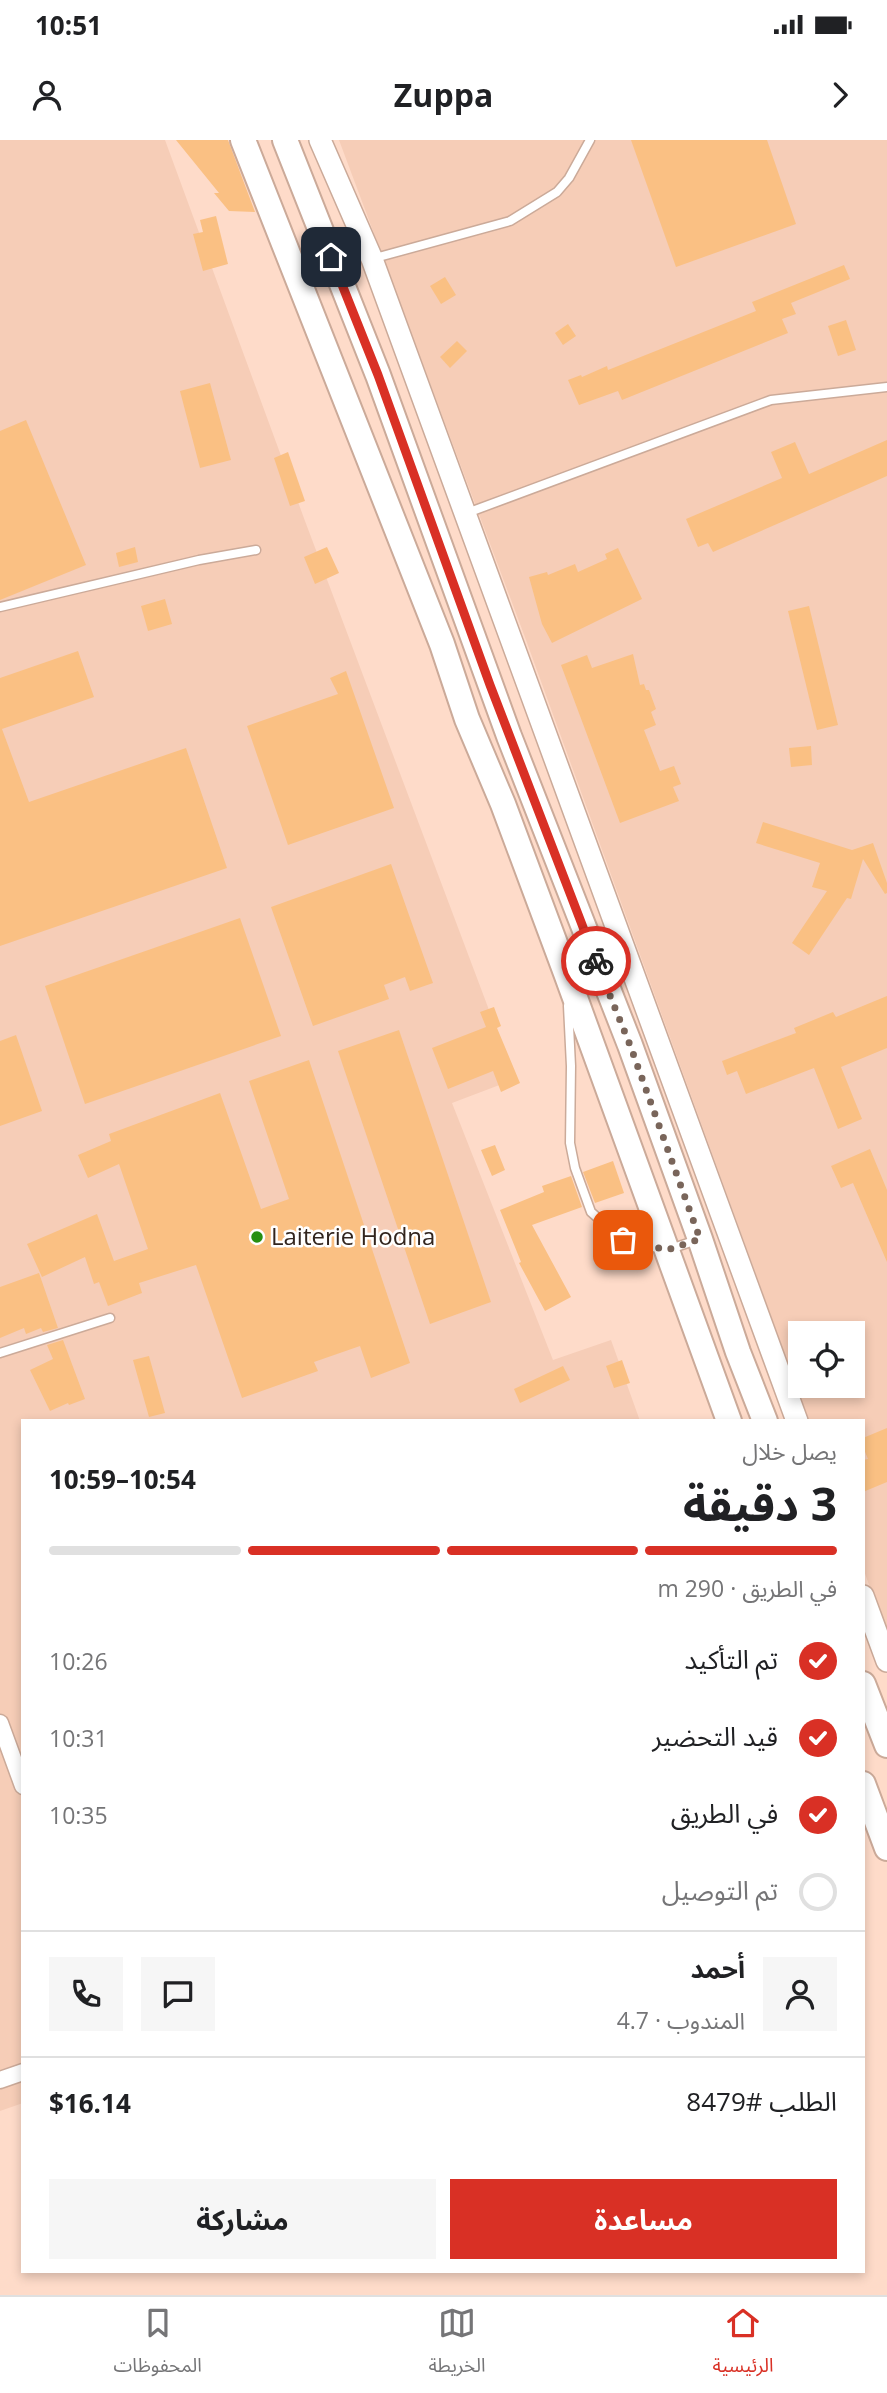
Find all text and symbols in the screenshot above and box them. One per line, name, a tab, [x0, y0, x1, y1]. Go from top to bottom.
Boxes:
text: 10:51	[35, 7, 102, 43]
text: Zuppa	[394, 73, 493, 116]
icon: person	[28, 76, 66, 114]
icon: forward	[821, 76, 859, 114]
pin	[301, 227, 361, 287]
icon: home	[312, 238, 350, 276]
courier	[561, 926, 631, 996]
icon: bike	[577, 942, 615, 980]
pin	[593, 1210, 653, 1270]
place label: Laiterie Hodna	[271, 1219, 435, 1252]
icon: bag	[604, 1221, 642, 1259]
marker: Laiterie Hodna	[249, 1229, 265, 1245]
map controls	[788, 1321, 865, 1398]
button: locate	[788, 1321, 865, 1398]
text: يصل خلال	[742, 1435, 837, 1467]
text: 10:54–10:59	[49, 1461, 196, 1497]
text: 3 دقيقة	[683, 1472, 837, 1534]
text: في الطريق · 290 m	[657, 1572, 837, 1604]
text: تم التأكيد	[684, 1641, 778, 1677]
icon: check	[799, 1642, 837, 1680]
text: 10:26	[49, 1645, 108, 1677]
text: قيد التحضير	[652, 1718, 778, 1754]
icon: check	[799, 1719, 837, 1757]
text: 10:31	[49, 1722, 108, 1754]
text: في الطريق	[671, 1795, 778, 1831]
icon: check	[799, 1796, 837, 1834]
text: 10:35	[49, 1799, 108, 1831]
text: تم التوصيل	[662, 1872, 778, 1908]
text: أحمد	[691, 1950, 745, 1986]
button: phone	[49, 1957, 123, 2031]
button: chat	[141, 1957, 215, 2031]
button: person	[763, 1957, 837, 2031]
text: المندوب · 4.7	[617, 2004, 745, 2036]
text: الطلب #8479	[686, 2083, 837, 2119]
text: $16.14	[49, 2085, 131, 2121]
button: مشاركة	[49, 2179, 436, 2259]
button: مساعدة	[450, 2179, 837, 2259]
tab: المحفوظات	[113, 2304, 202, 2386]
tab: الخريطة	[429, 2304, 486, 2386]
tab: الرئيسية	[712, 2304, 774, 2386]

